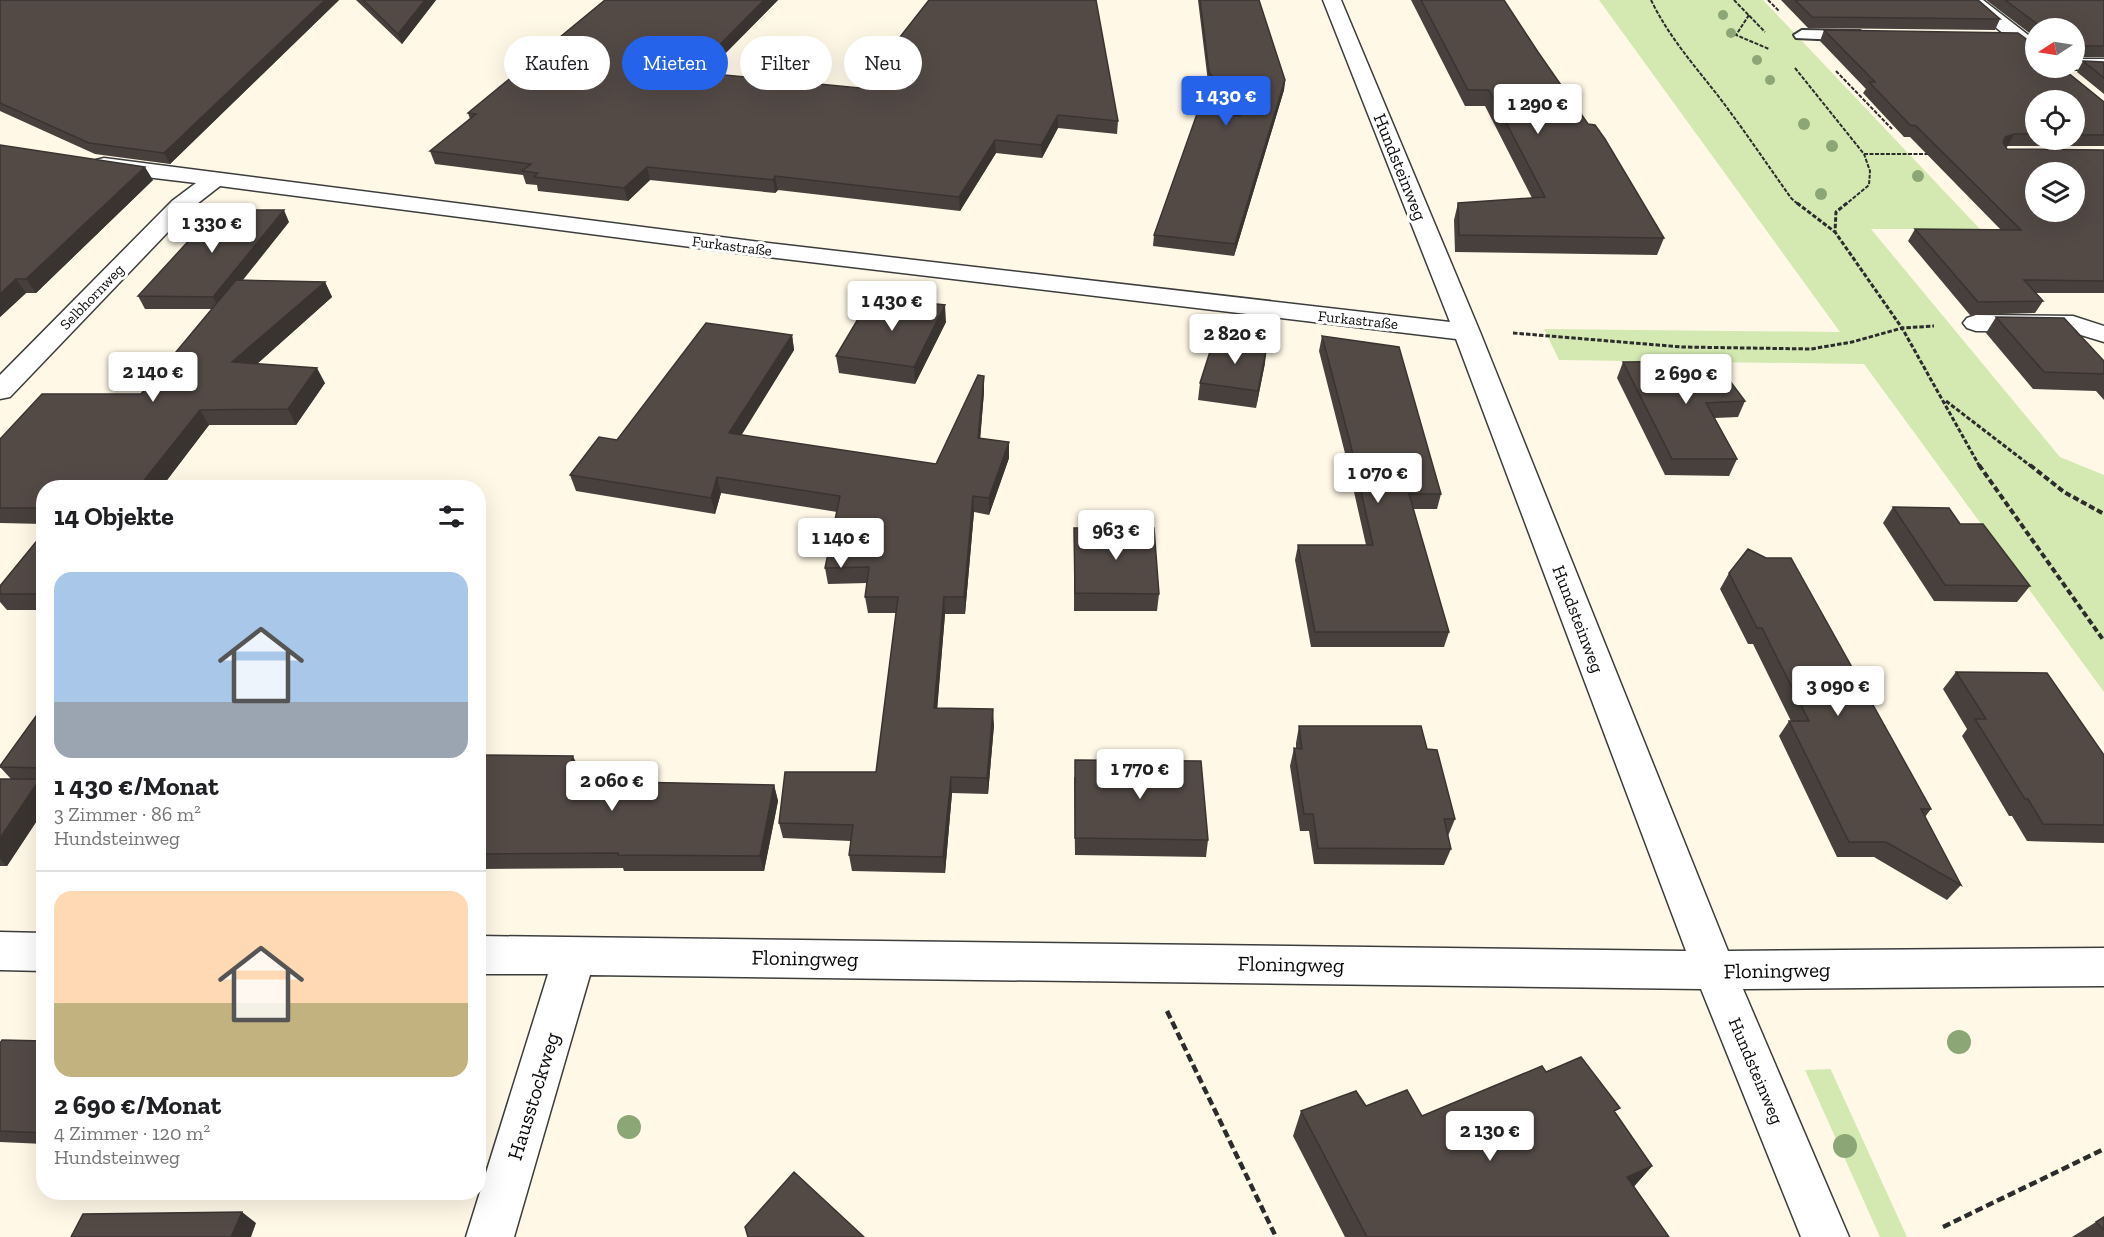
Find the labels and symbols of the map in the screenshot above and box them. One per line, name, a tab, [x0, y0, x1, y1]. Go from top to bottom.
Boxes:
north arrow	[2025, 18, 2085, 78]
pin: 1 430 €	[1171, 76, 1281, 127]
pin: 1 290 €	[1483, 84, 1593, 135]
street label: Hundsteinweg	[1369, 110, 1432, 224]
pin: 1 330 €	[157, 203, 267, 254]
street label: Furkastraße	[691, 232, 773, 260]
street label: Selbhornweg	[56, 260, 128, 334]
pin: 1 430 €	[837, 281, 947, 332]
street label: Furkastraße	[1317, 307, 1399, 333]
pin: 2 820 €	[1180, 314, 1290, 365]
pin: 2 140 €	[98, 352, 208, 403]
pin: 2 690 €	[1631, 354, 1741, 405]
pin: 1 070 €	[1323, 453, 1433, 504]
pin: 963 €	[1074, 510, 1158, 561]
pin: 1 140 €	[786, 518, 896, 569]
street label: Hundsteinweg	[1547, 562, 1609, 676]
pin: 3 090 €	[1783, 666, 1893, 717]
pin: 1 770 €	[1085, 749, 1195, 800]
pin: 2 060 €	[557, 761, 667, 812]
street label: Floningweg	[751, 945, 859, 971]
street label: Floningweg	[1237, 951, 1345, 977]
street label: Floningweg	[1723, 957, 1831, 983]
street label: Hundsteinweg	[1724, 1014, 1788, 1128]
street label: Hausstockweg	[502, 1029, 564, 1163]
pin: 2 130 €	[1435, 1111, 1545, 1162]

